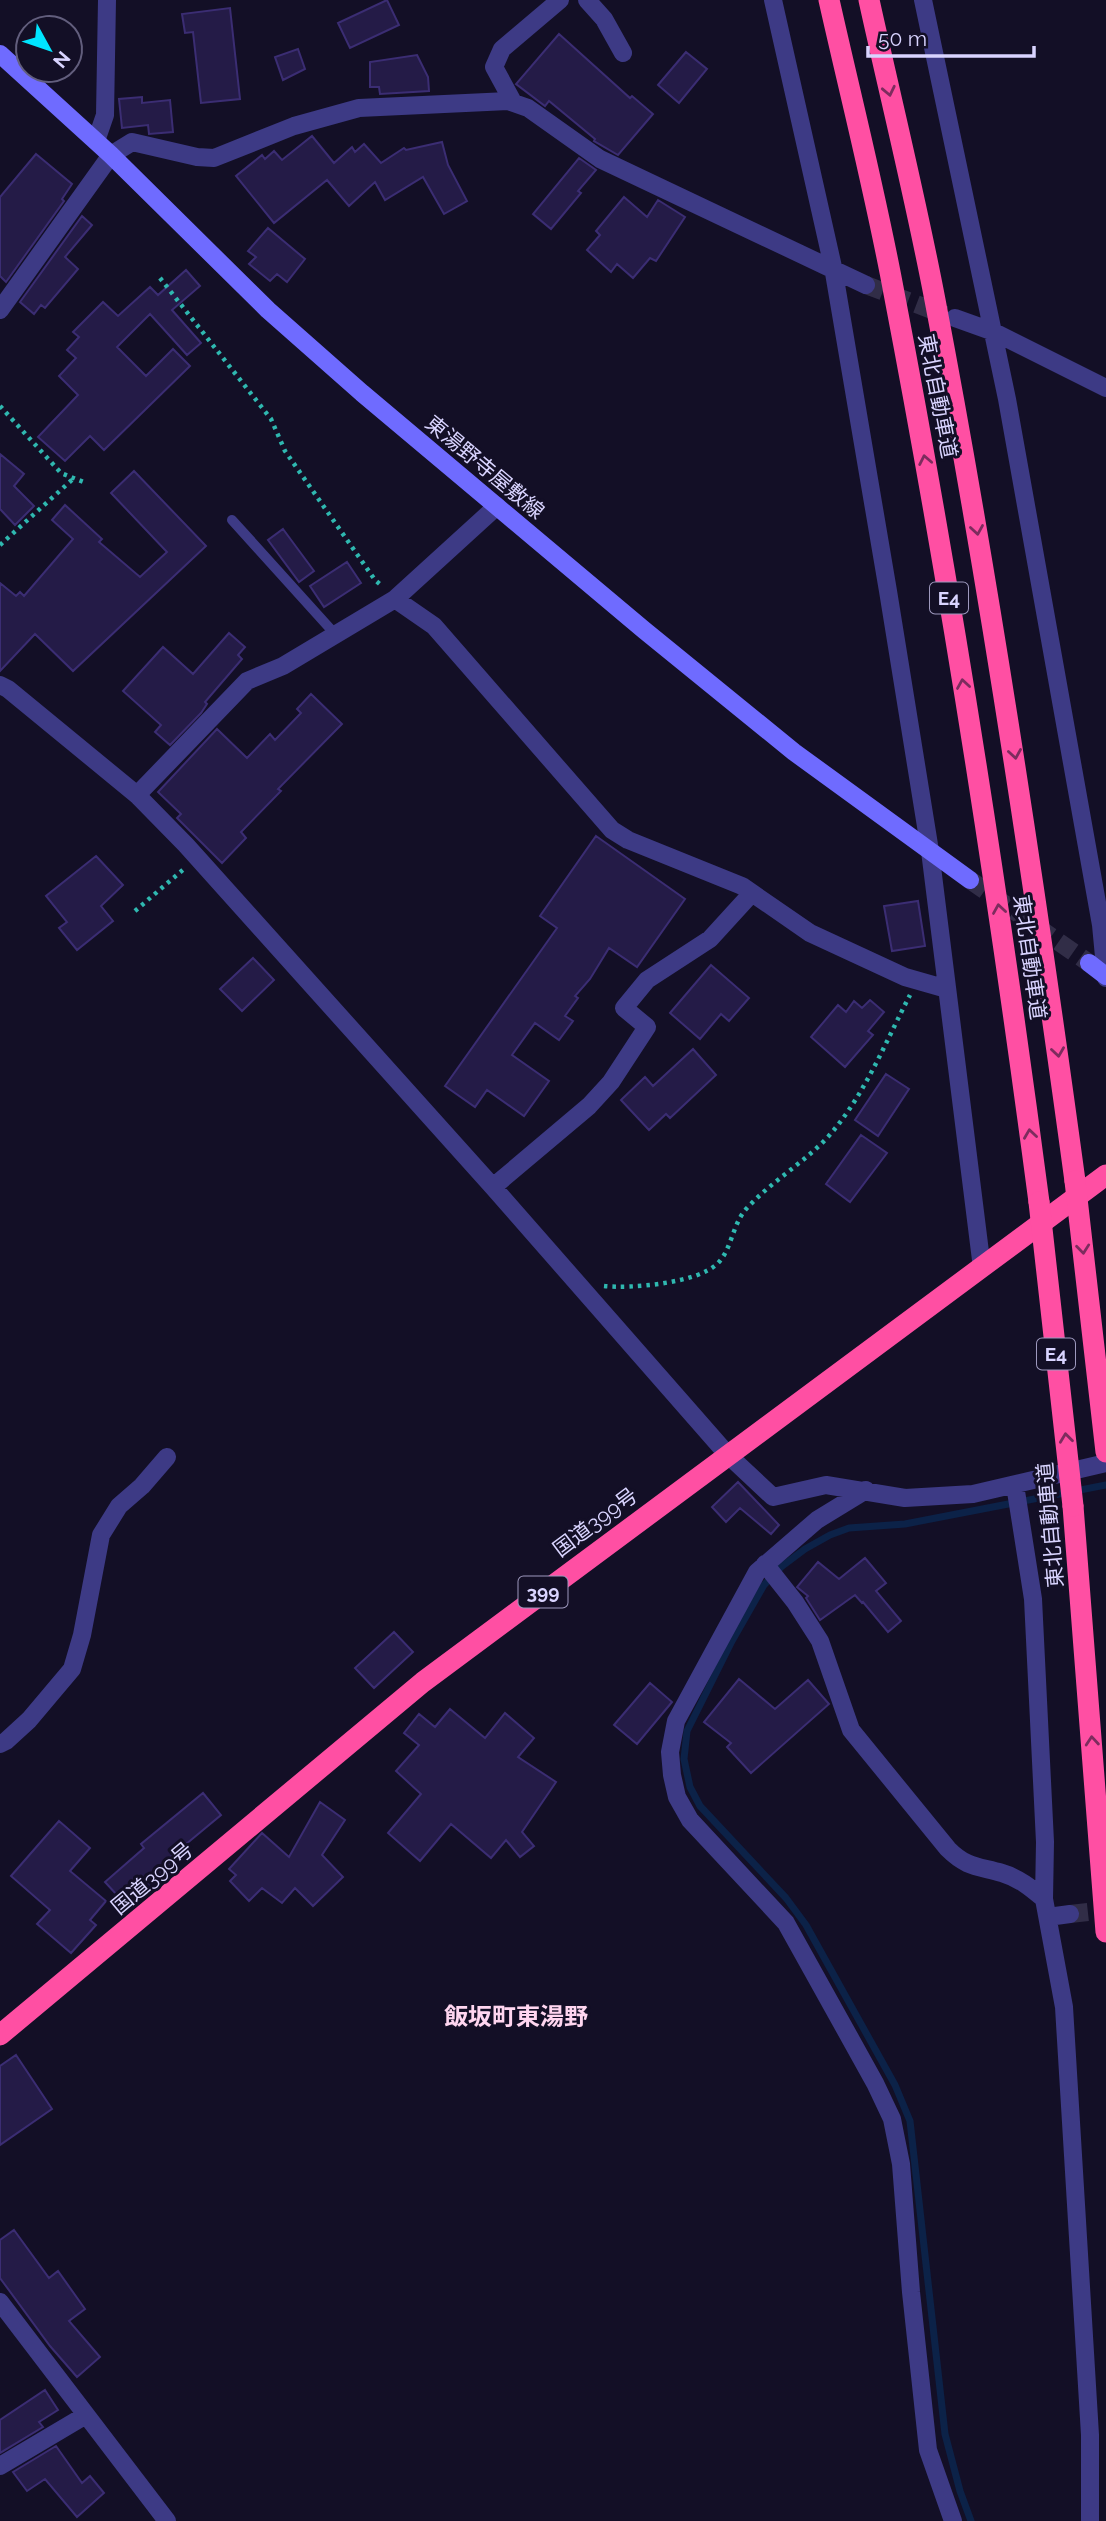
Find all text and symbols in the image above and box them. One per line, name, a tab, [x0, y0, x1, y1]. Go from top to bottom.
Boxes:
north arrow	[14, 14, 84, 84]
scale bar	[868, 14, 1034, 58]
text: 50 m	[878, 26, 927, 51]
text: N	[49, 47, 75, 73]
one-way arrow	[881, 85, 895, 97]
street label: 東北自動車道	[914, 332, 962, 460]
street label: 東湯野寺屋敷線	[421, 410, 549, 524]
one-way arrow	[919, 454, 934, 466]
one-way arrow	[969, 524, 984, 536]
road number: E4	[930, 582, 968, 614]
one-way arrow	[956, 678, 971, 690]
one-way arrow	[1007, 748, 1022, 760]
street label: 東北自動車道	[1009, 893, 1051, 1021]
one-way arrow	[992, 903, 1007, 915]
one-way arrow	[1050, 1046, 1065, 1058]
one-way arrow	[1022, 1129, 1037, 1140]
one-way arrow	[1075, 1244, 1090, 1255]
road number: E4	[1037, 1338, 1075, 1370]
one-way arrow	[1058, 1432, 1073, 1444]
street label: 東北自動車道	[1032, 1461, 1068, 1589]
street label: 国道399号	[548, 1482, 642, 1562]
road number: 399	[518, 1576, 568, 1608]
one-way arrow	[1085, 1736, 1100, 1747]
street label: 国道399号	[106, 1837, 198, 1919]
district label: 飯坂町東湯野	[444, 2002, 588, 2031]

